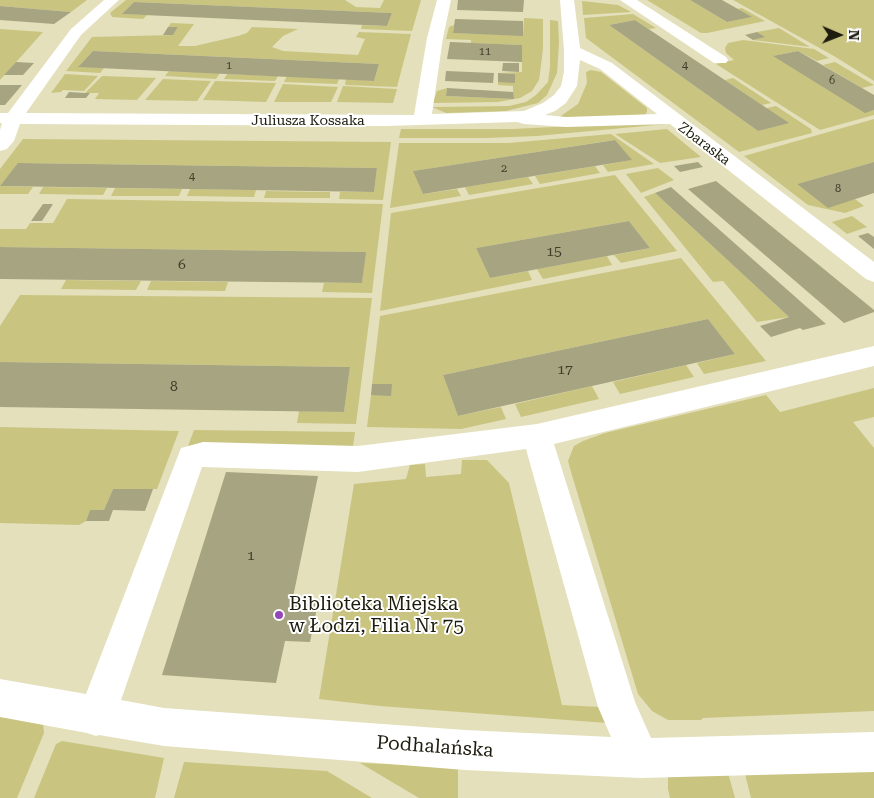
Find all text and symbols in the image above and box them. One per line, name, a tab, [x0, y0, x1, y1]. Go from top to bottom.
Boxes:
north arrow	[814, 10, 864, 60]
text: N	[846, 30, 862, 41]
house number: 11	[479, 45, 491, 59]
house number: 1	[226, 59, 232, 73]
house number: 4	[682, 59, 688, 73]
house number: 6	[829, 74, 835, 88]
street label: Juliusza Kossaka	[251, 113, 365, 129]
street label: Zbaraska	[675, 119, 733, 169]
house number: 2	[501, 162, 507, 176]
house number: 4	[189, 170, 195, 184]
house number: 8	[835, 182, 841, 196]
house number: 15	[546, 244, 562, 260]
house number: 6	[178, 257, 186, 273]
house number: 17	[557, 362, 573, 378]
house number: 8	[170, 379, 178, 395]
house number: 1	[247, 548, 255, 564]
place label: Biblioteka Miejska w Łodzi, Filia Nr 75	[289, 593, 464, 637]
marker: Biblioteka Miejska w Łodzi, Filia Nr 75	[273, 609, 285, 621]
street label: Podhalańska	[376, 732, 494, 762]

